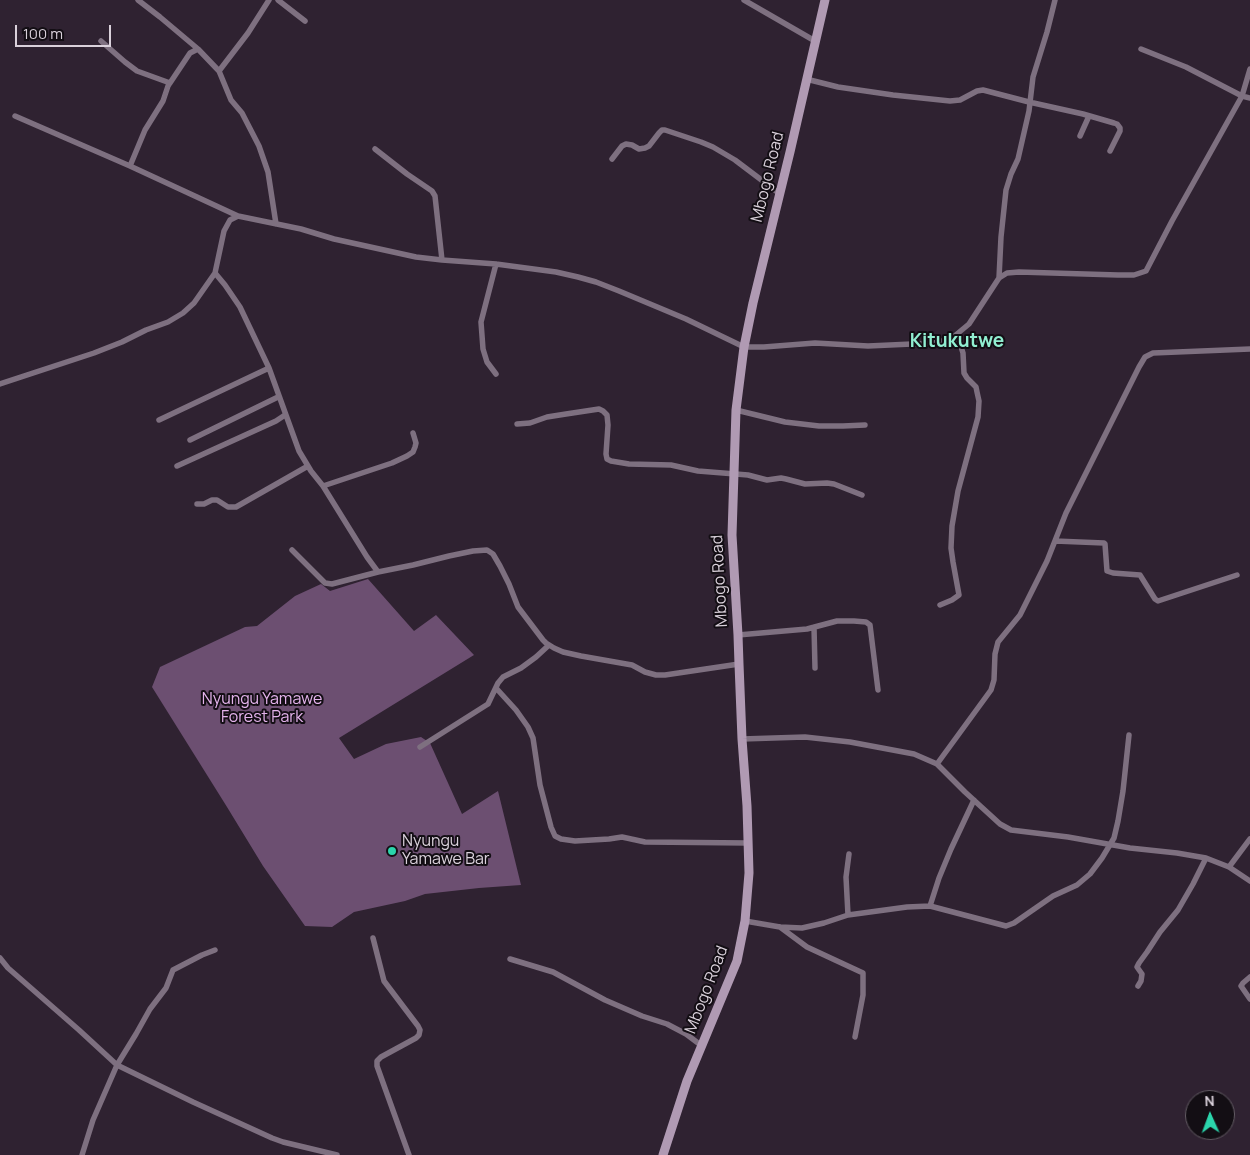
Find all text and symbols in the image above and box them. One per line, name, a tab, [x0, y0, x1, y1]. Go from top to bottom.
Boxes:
scale bar	[18, 15, 114, 47]
text: 100 m	[23, 23, 63, 44]
street label: Mbogo Road	[748, 130, 788, 224]
district label: Kitukutwe	[910, 331, 1004, 353]
street label: Mbogo Road	[708, 534, 732, 628]
park label: Nyungu Yamawe Forest Park	[202, 690, 322, 728]
place label: Nyungu Yamawe Bar	[402, 832, 490, 870]
marker: Nyungu Yamawe Bar	[386, 845, 398, 857]
street label: Mbogo Road	[681, 943, 733, 1037]
north arrow	[1185, 1090, 1235, 1140]
text: N	[1204, 1091, 1215, 1110]

